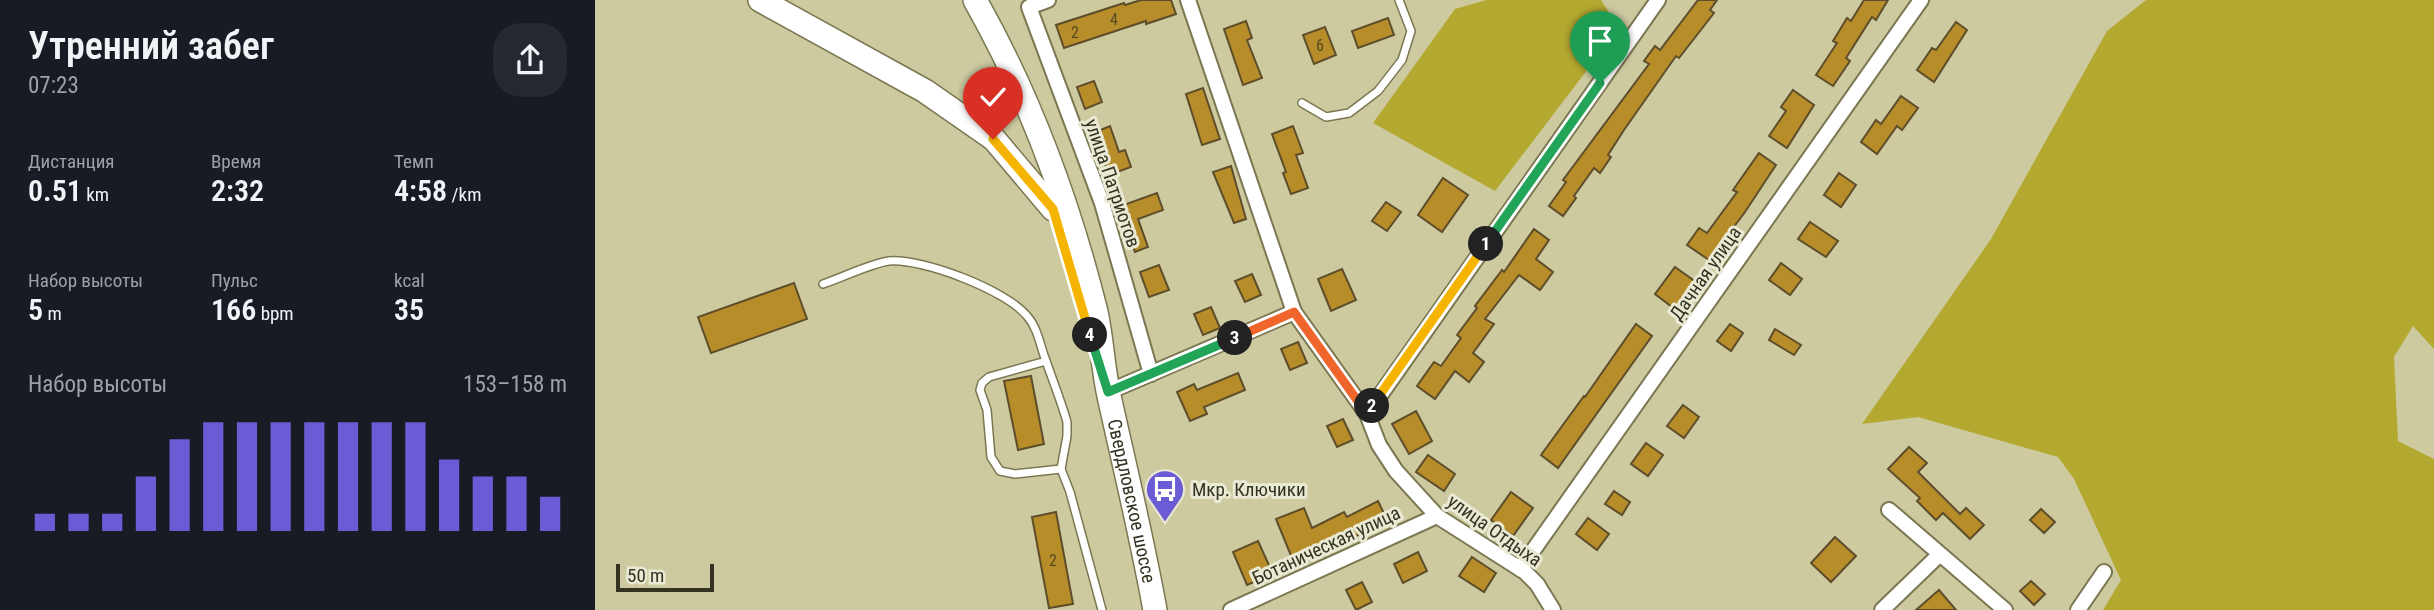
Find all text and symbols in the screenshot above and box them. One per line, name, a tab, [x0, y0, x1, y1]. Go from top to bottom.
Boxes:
house number: 4	[1110, 10, 1118, 29]
pin	[1570, 11, 1630, 83]
icon: arrive	[1581, 22, 1619, 60]
button: share	[493, 23, 567, 97]
house number: 2	[1071, 23, 1079, 42]
text: Утренний забег	[28, 24, 274, 68]
house number: 6	[1316, 36, 1324, 55]
pin	[963, 67, 1023, 139]
text: 07:23	[28, 72, 79, 99]
icon: check	[974, 78, 1012, 116]
street label: улица Патриотов	[1080, 116, 1145, 250]
text: Дистанция	[28, 150, 115, 173]
text: Время	[211, 150, 261, 173]
text: Темп	[394, 150, 434, 173]
text: 0.51	[28, 173, 82, 208]
text: 2:32	[211, 173, 264, 208]
text: 4:58	[394, 173, 447, 208]
text: km	[82, 183, 109, 206]
text: /km	[447, 183, 481, 206]
street label: Дачная улица	[1665, 222, 1746, 325]
pin: 1	[1469, 226, 1503, 262]
text: 1	[1481, 232, 1490, 255]
text: Набор высоты	[28, 269, 143, 292]
text: Пульс	[211, 269, 258, 292]
text: kcal	[394, 269, 425, 292]
text: 5	[28, 292, 43, 327]
text: 166	[211, 292, 256, 327]
text: 35	[394, 292, 424, 327]
text: m	[43, 302, 62, 325]
text: bpm	[256, 302, 294, 325]
pin: 4	[1072, 318, 1107, 352]
pin: 3	[1217, 320, 1253, 356]
text: 4	[1085, 323, 1094, 346]
text: 3	[1230, 326, 1239, 349]
text: Набор высоты	[28, 371, 167, 398]
text: 153–158 m	[463, 371, 567, 398]
pin: 2	[1355, 388, 1389, 424]
text: 2	[1367, 394, 1376, 417]
street label: Свердловское шоссе	[1102, 417, 1161, 585]
bus stop icon: Мкр. Ключики	[1144, 468, 1186, 523]
place label: Мкр. Ключики	[1192, 478, 1306, 501]
street label: улица Отдыха	[1443, 490, 1546, 571]
street label: Ботаническая улица	[1249, 501, 1404, 590]
house number: 2	[1049, 551, 1057, 570]
scale bar	[616, 561, 714, 593]
text: 50 m	[627, 564, 664, 587]

